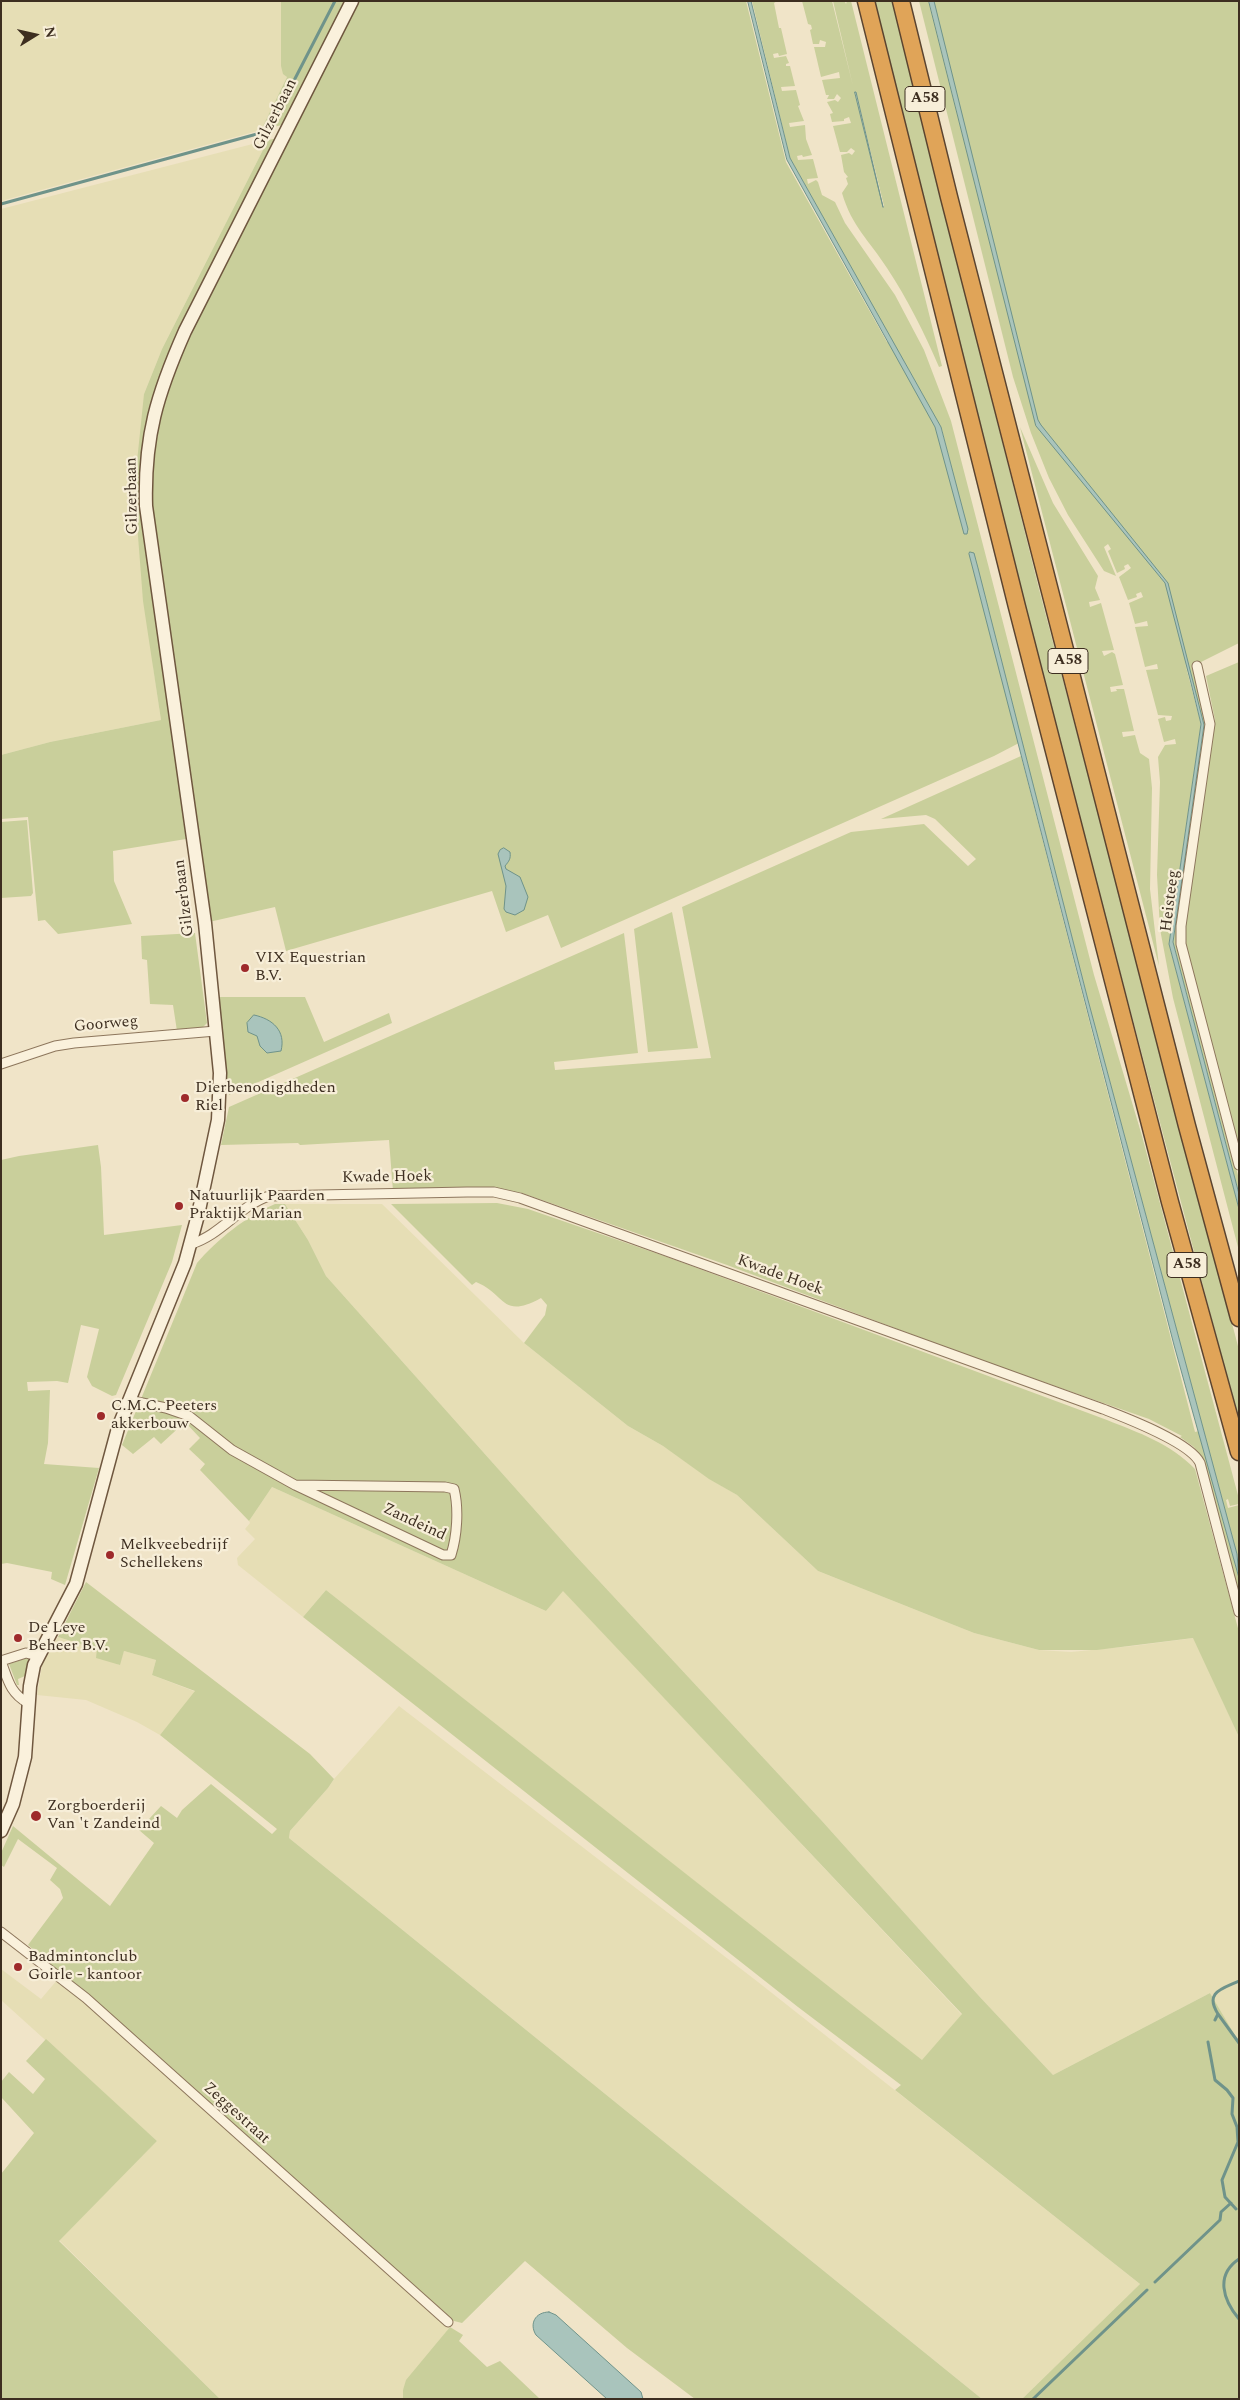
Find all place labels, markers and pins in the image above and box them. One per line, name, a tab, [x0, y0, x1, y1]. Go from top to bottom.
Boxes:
place label: VIX Equestrian B.V.	[255, 949, 366, 987]
marker: VIX Equestrian B.V.	[239, 962, 251, 974]
place label: Dierbenodigdheden Riel	[195, 1079, 336, 1117]
marker: Dierbenodigdheden Riel	[179, 1092, 191, 1104]
place label: Natuurlijk Paarden Praktijk Marian	[189, 1187, 325, 1225]
marker: Natuurlijk Paarden Praktijk Marian	[173, 1200, 185, 1212]
place label: C.M.C. Peeters akkerbouw	[111, 1397, 217, 1435]
marker: C.M.C. Peeters akkerbouw	[95, 1410, 107, 1422]
place label: Melkveebedrijf Schellekens	[120, 1536, 227, 1574]
marker: Melkveebedrijf Schellekens	[104, 1549, 116, 1561]
place label: De Leye Beheer B.V.	[28, 1619, 109, 1657]
marker: De Leye Beheer B.V.	[12, 1632, 24, 1644]
place label: Zorgboerderij Van 't Zandeind	[47, 1797, 160, 1835]
marker: Zorgboerderij Van 't Zandeind	[29, 1809, 43, 1823]
place label: Badmintonclub Goirle - kantoor	[28, 1948, 142, 1986]
marker: Badmintonclub Goirle - kantoor	[12, 1961, 24, 1973]

